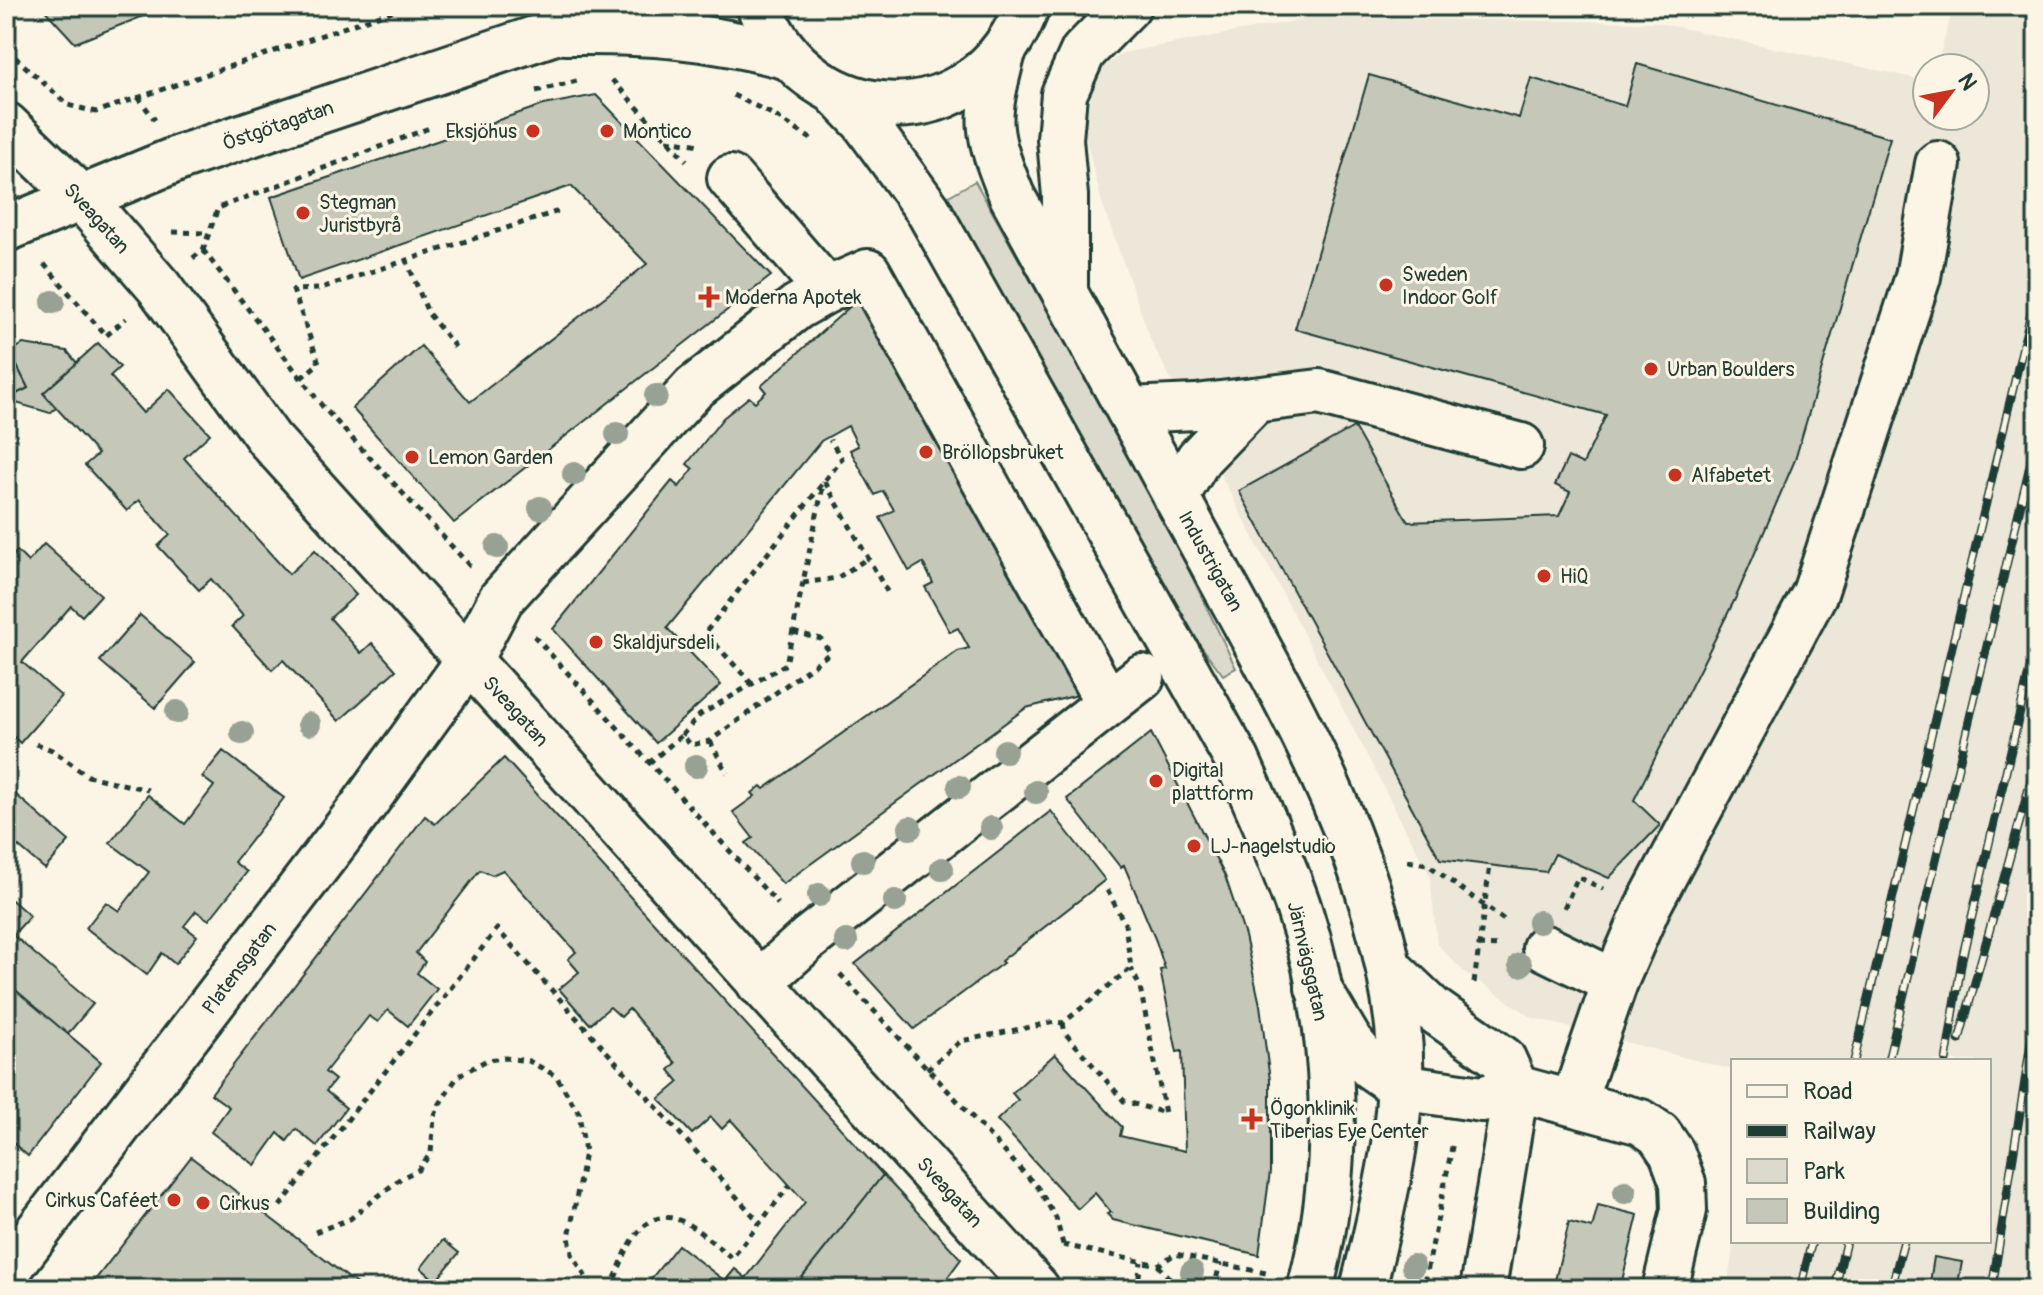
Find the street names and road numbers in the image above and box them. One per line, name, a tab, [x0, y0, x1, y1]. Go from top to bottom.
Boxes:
street label: Östgötagatan	[219, 95, 337, 156]
street label: Sveagatan	[58, 178, 135, 259]
street label: Industrigatan	[1173, 506, 1248, 616]
street label: Sveagatan	[477, 671, 554, 752]
street label: Järnvägsgatan	[1282, 899, 1333, 1023]
street label: Platensgatan	[197, 917, 282, 1019]
street label: Sveagatan	[911, 1152, 988, 1233]

